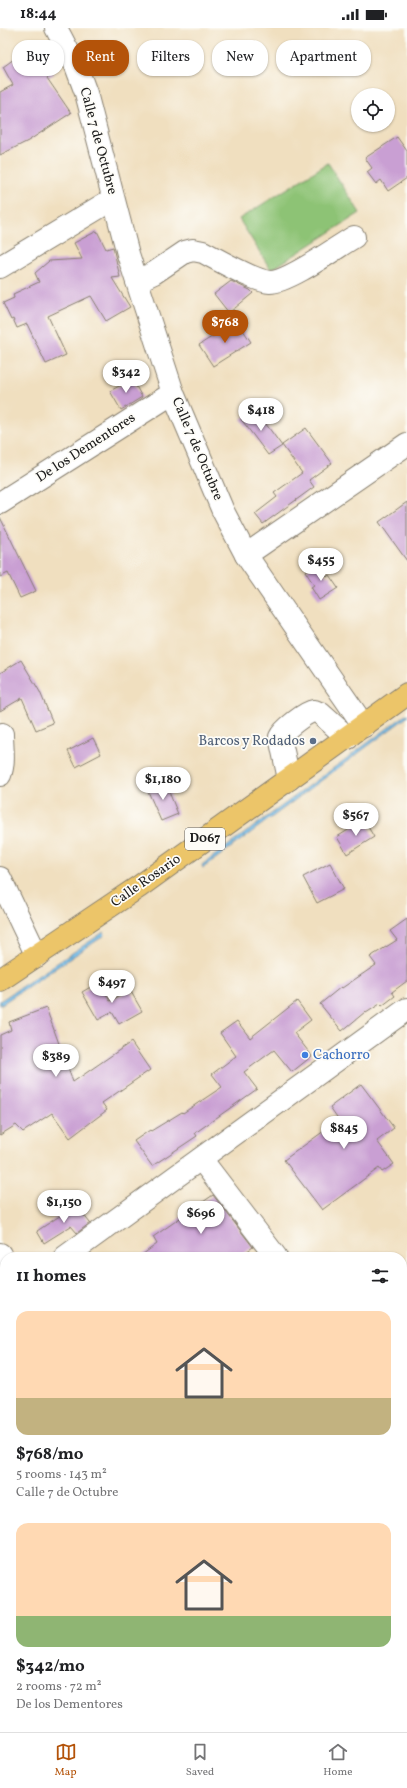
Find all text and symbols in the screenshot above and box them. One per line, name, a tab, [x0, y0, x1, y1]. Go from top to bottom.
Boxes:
text: 18:44	[20, 4, 57, 25]
chip: Buy	[12, 40, 64, 76]
chip: Rent	[72, 40, 129, 76]
chip: Filters	[137, 40, 204, 76]
chip: New	[212, 40, 268, 76]
chip: Apartment	[276, 40, 371, 76]
street label: Calle 7 de Octubre	[75, 85, 122, 197]
map controls	[351, 88, 395, 132]
button: locate	[351, 88, 395, 132]
pin: $768	[201, 310, 249, 344]
text: $768	[211, 314, 239, 332]
pin: $342	[102, 360, 150, 394]
text: $342	[112, 364, 140, 382]
street label: Calle 7 de Octubre	[167, 395, 227, 504]
pin: $418	[237, 398, 285, 432]
text: $418	[247, 402, 275, 420]
street label: De los Dementores	[33, 409, 139, 487]
pin: $455	[297, 548, 345, 582]
text: $455	[307, 552, 335, 570]
place label: Barcos y Rodados	[198, 732, 305, 751]
marker: Barcos y Rodados	[308, 736, 318, 746]
pin: $1,180	[130, 767, 196, 801]
text: $1,180	[145, 771, 181, 789]
pin: $567	[332, 803, 380, 837]
text: $567	[343, 807, 369, 825]
road number: D067	[185, 828, 225, 850]
street label: Calle Rosario	[107, 850, 185, 912]
pin: $497	[88, 970, 136, 1004]
text: $497	[98, 974, 126, 992]
pin: $389	[32, 1044, 80, 1078]
place label: Cachorro	[313, 1046, 370, 1065]
text: $389	[42, 1048, 70, 1066]
marker: Cachorro	[300, 1050, 310, 1060]
pin: $845	[320, 1116, 368, 1150]
text: $845	[330, 1120, 358, 1138]
pin: $1,150	[31, 1190, 97, 1224]
text: $1,150	[46, 1194, 82, 1212]
pin: $696	[177, 1201, 225, 1235]
text: $696	[187, 1205, 215, 1223]
text: 11 homes	[16, 1265, 86, 1288]
icon: filters	[369, 1265, 391, 1287]
icon: home	[168, 1337, 240, 1409]
text: $768/mo	[16, 1443, 83, 1466]
text: 5 rooms · 143 m²	[16, 1466, 107, 1484]
text: Calle 7 de Octubre	[16, 1484, 118, 1502]
icon: home	[168, 1549, 240, 1621]
text: $342/mo	[16, 1655, 85, 1678]
text: 2 rooms · 72 m²	[16, 1678, 102, 1696]
text: De los Dementores	[16, 1696, 123, 1714]
tab: Map	[55, 1741, 77, 1780]
tab: Saved	[186, 1741, 214, 1780]
tab: Home	[323, 1741, 352, 1780]

